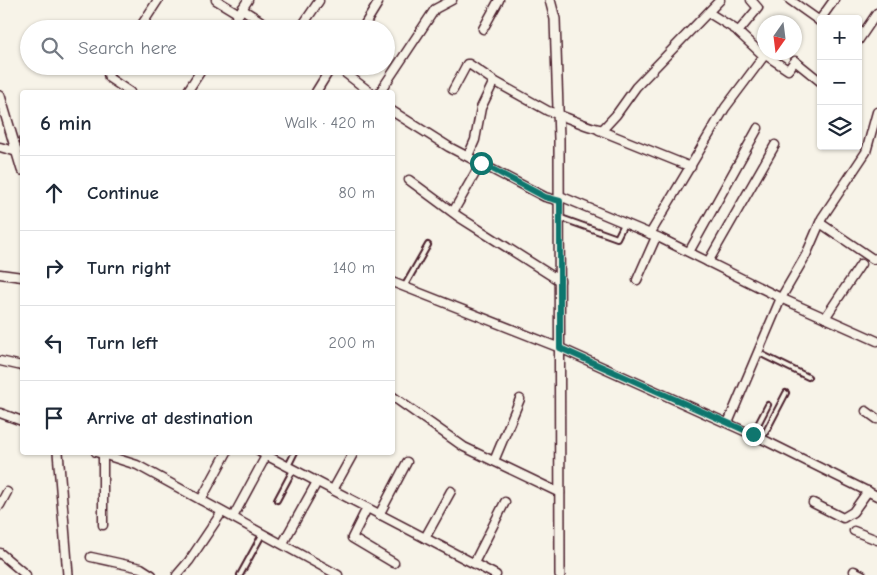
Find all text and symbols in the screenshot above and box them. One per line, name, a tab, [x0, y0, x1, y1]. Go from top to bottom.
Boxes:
north arrow	[757, 15, 802, 60]
map controls	[817, 15, 862, 150]
button: +	[817, 15, 862, 60]
search box	[20, 20, 395, 75]
icon: search	[38, 34, 66, 62]
text: Search here	[78, 37, 177, 59]
button: −	[817, 60, 862, 105]
button: layers	[817, 105, 862, 150]
text: 6 min	[40, 111, 92, 135]
text: Walk · 420 m	[285, 114, 375, 132]
route start	[470, 152, 493, 175]
icon: ahead	[40, 179, 68, 207]
text: Continue	[87, 182, 159, 204]
text: 80 m	[338, 184, 375, 202]
icon: right	[40, 254, 68, 282]
text: Turn right	[87, 257, 171, 279]
text: 140 m	[333, 259, 375, 277]
icon: left	[40, 329, 68, 357]
text: Turn left	[87, 332, 158, 354]
text: 200 m	[329, 334, 375, 352]
icon: arrive	[40, 404, 68, 432]
text: Arrive at destination	[87, 407, 253, 429]
route end	[742, 423, 765, 446]

